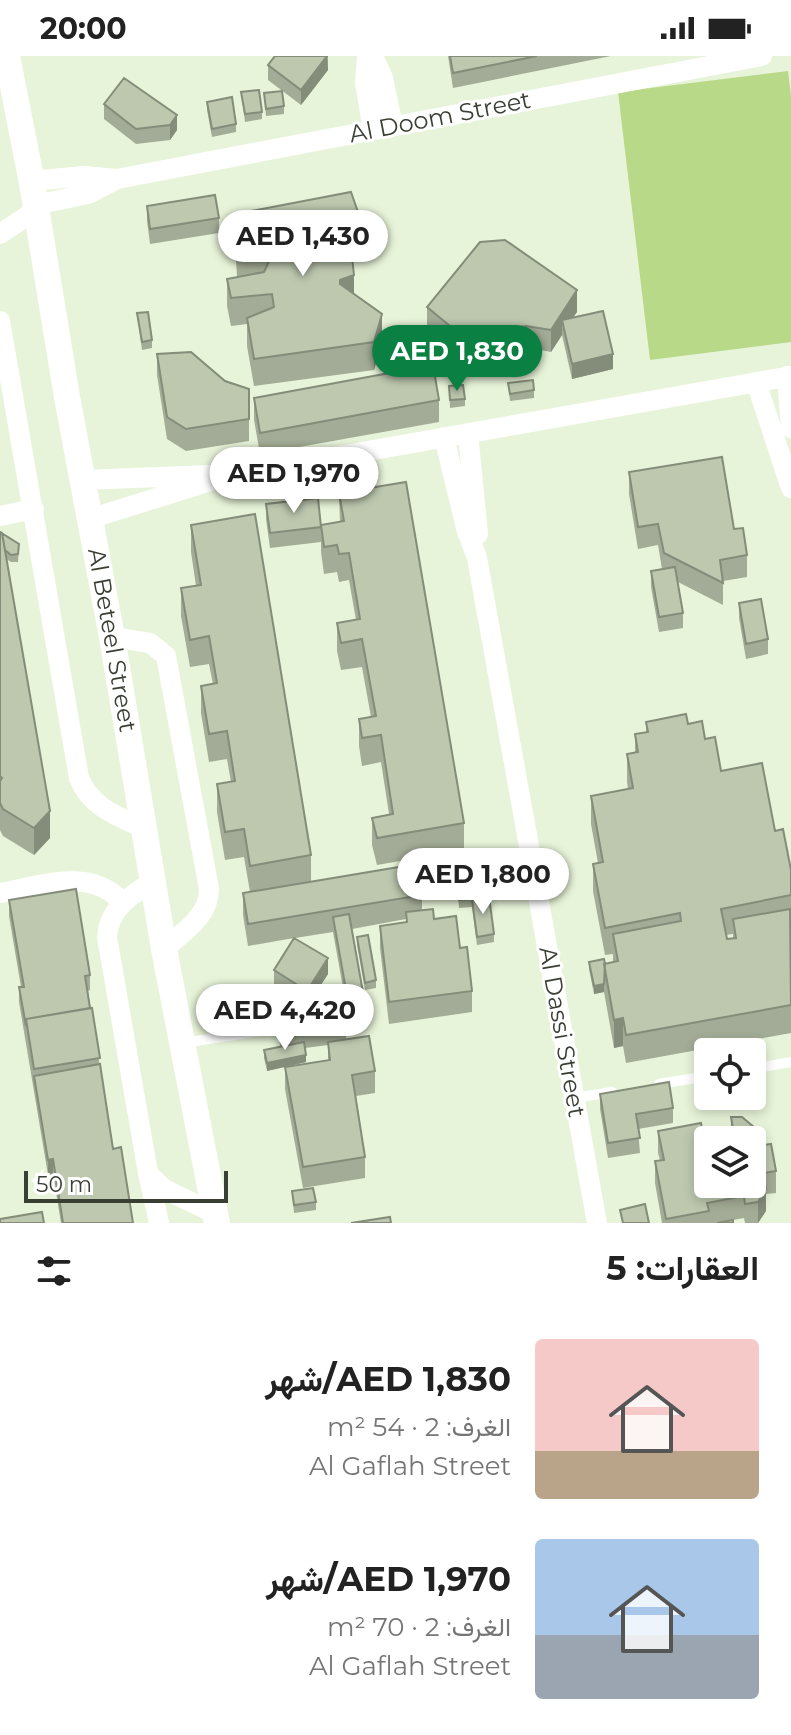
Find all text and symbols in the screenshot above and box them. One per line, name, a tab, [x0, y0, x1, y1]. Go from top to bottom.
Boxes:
text: 20:00	[40, 10, 127, 47]
street label: Al Doom Street	[347, 85, 533, 148]
pin: AED 1,430	[211, 210, 395, 278]
text: AED 1,430	[236, 220, 370, 252]
pin: AED 1,830	[365, 325, 549, 393]
text: AED 1,830	[390, 335, 524, 367]
pin: AED 1,970	[202, 447, 386, 515]
text: AED 1,970	[228, 457, 360, 489]
street label: Al Beteel Street	[82, 546, 143, 734]
pin: AED 1,800	[391, 848, 575, 916]
text: AED 1,800	[415, 858, 551, 890]
street label: Al Dassi Street	[533, 944, 592, 1120]
pin: AED 4,420	[193, 984, 377, 1052]
text: AED 4,420	[214, 994, 356, 1026]
map controls	[694, 1038, 766, 1198]
button: locate	[694, 1038, 766, 1110]
button: layers	[694, 1126, 766, 1198]
scale bar	[24, 1167, 228, 1203]
text: 50 m	[36, 1171, 92, 1198]
text: العقارات: 5	[606, 1247, 759, 1289]
icon: filters	[32, 1249, 76, 1293]
text: AED 1,830/شهر	[265, 1358, 511, 1400]
icon: home	[599, 1371, 695, 1467]
text: الغرف: 2 · 54 m²	[327, 1411, 511, 1443]
text: Al Gaflah Street	[309, 1450, 511, 1482]
text: AED 1,970/شهر	[266, 1558, 511, 1600]
icon: home	[599, 1571, 695, 1667]
text: الغرف: 2 · 70 m²	[327, 1611, 511, 1643]
text: Al Gaflah Street	[309, 1650, 511, 1682]

